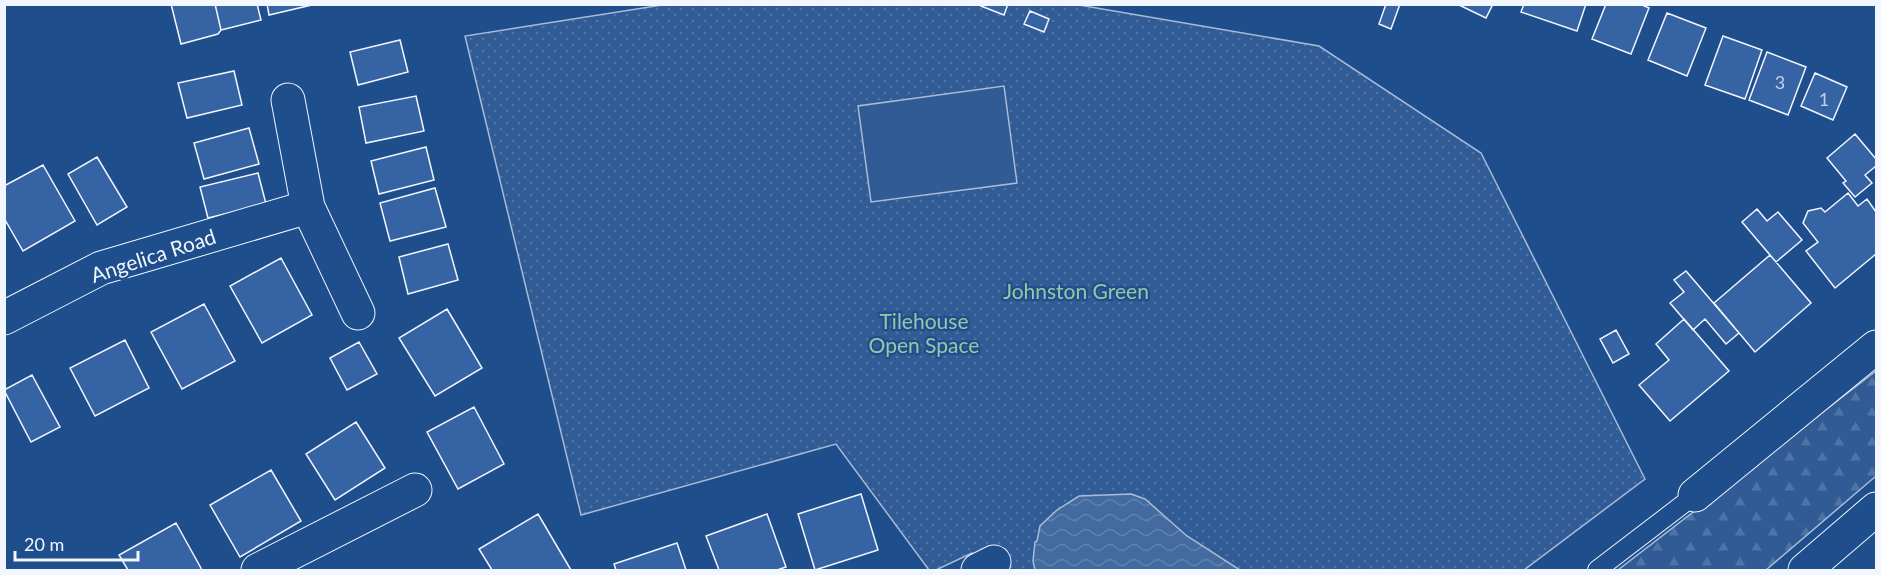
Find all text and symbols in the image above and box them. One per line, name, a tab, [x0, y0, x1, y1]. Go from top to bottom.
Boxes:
house number: 3	[1775, 71, 1785, 93]
house number: 1	[1819, 88, 1829, 110]
street label: Angelica Road	[87, 223, 219, 287]
park label: Johnston Green	[1003, 278, 1149, 303]
park label: Tilehouse Open Space	[869, 308, 979, 357]
scale bar	[15, 524, 138, 562]
text: 20 m	[24, 533, 64, 555]

